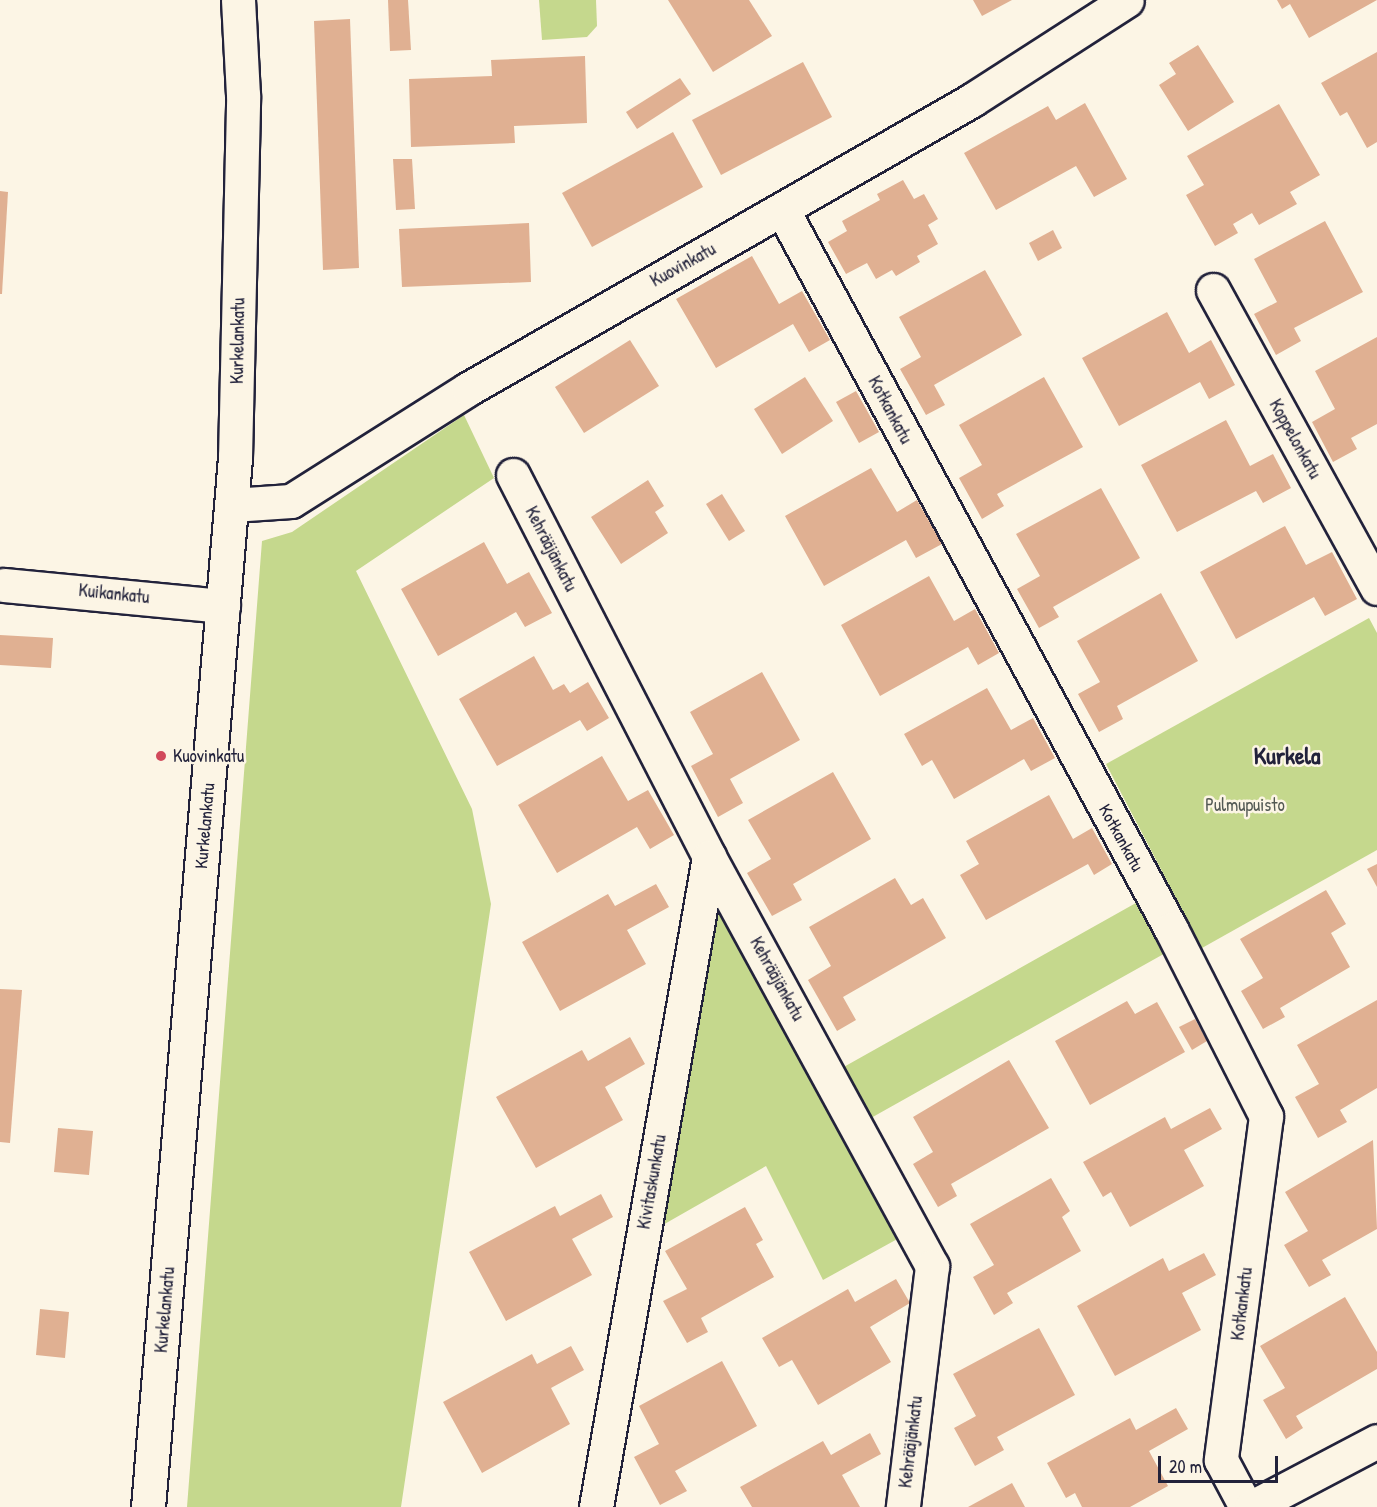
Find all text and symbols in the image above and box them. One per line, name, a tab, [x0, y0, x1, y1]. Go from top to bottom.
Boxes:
street label: Kuovinkatu	[647, 238, 719, 292]
street label: Kurkelankatu	[226, 298, 250, 384]
street label: Kotkankatu	[863, 373, 917, 447]
street label: Koppelonkatu	[1264, 396, 1326, 482]
street label: Kehrääjänkatu	[520, 503, 582, 595]
street label: Kuikankatu	[77, 580, 151, 608]
district label: Kurkela	[1254, 742, 1320, 770]
place label: Kuovinkatu	[173, 745, 244, 767]
marker: Kuovinkatu	[154, 749, 168, 763]
street label: Kurkelankatu	[190, 782, 220, 870]
park label: Pulmupuisto	[1205, 794, 1285, 816]
street label: Kotkankatu	[1094, 801, 1148, 875]
street label: Kehrääjänkatu	[745, 933, 809, 1025]
street label: Kivitaskunkatu	[633, 1133, 671, 1231]
street label: Kurkelankatu	[150, 1266, 180, 1354]
street label: Kotkankatu	[1227, 1266, 1257, 1342]
street label: Kehrääjänkatu	[895, 1395, 927, 1489]
scale bar	[1161, 1444, 1281, 1482]
text: 20 m	[1169, 1454, 1202, 1479]

